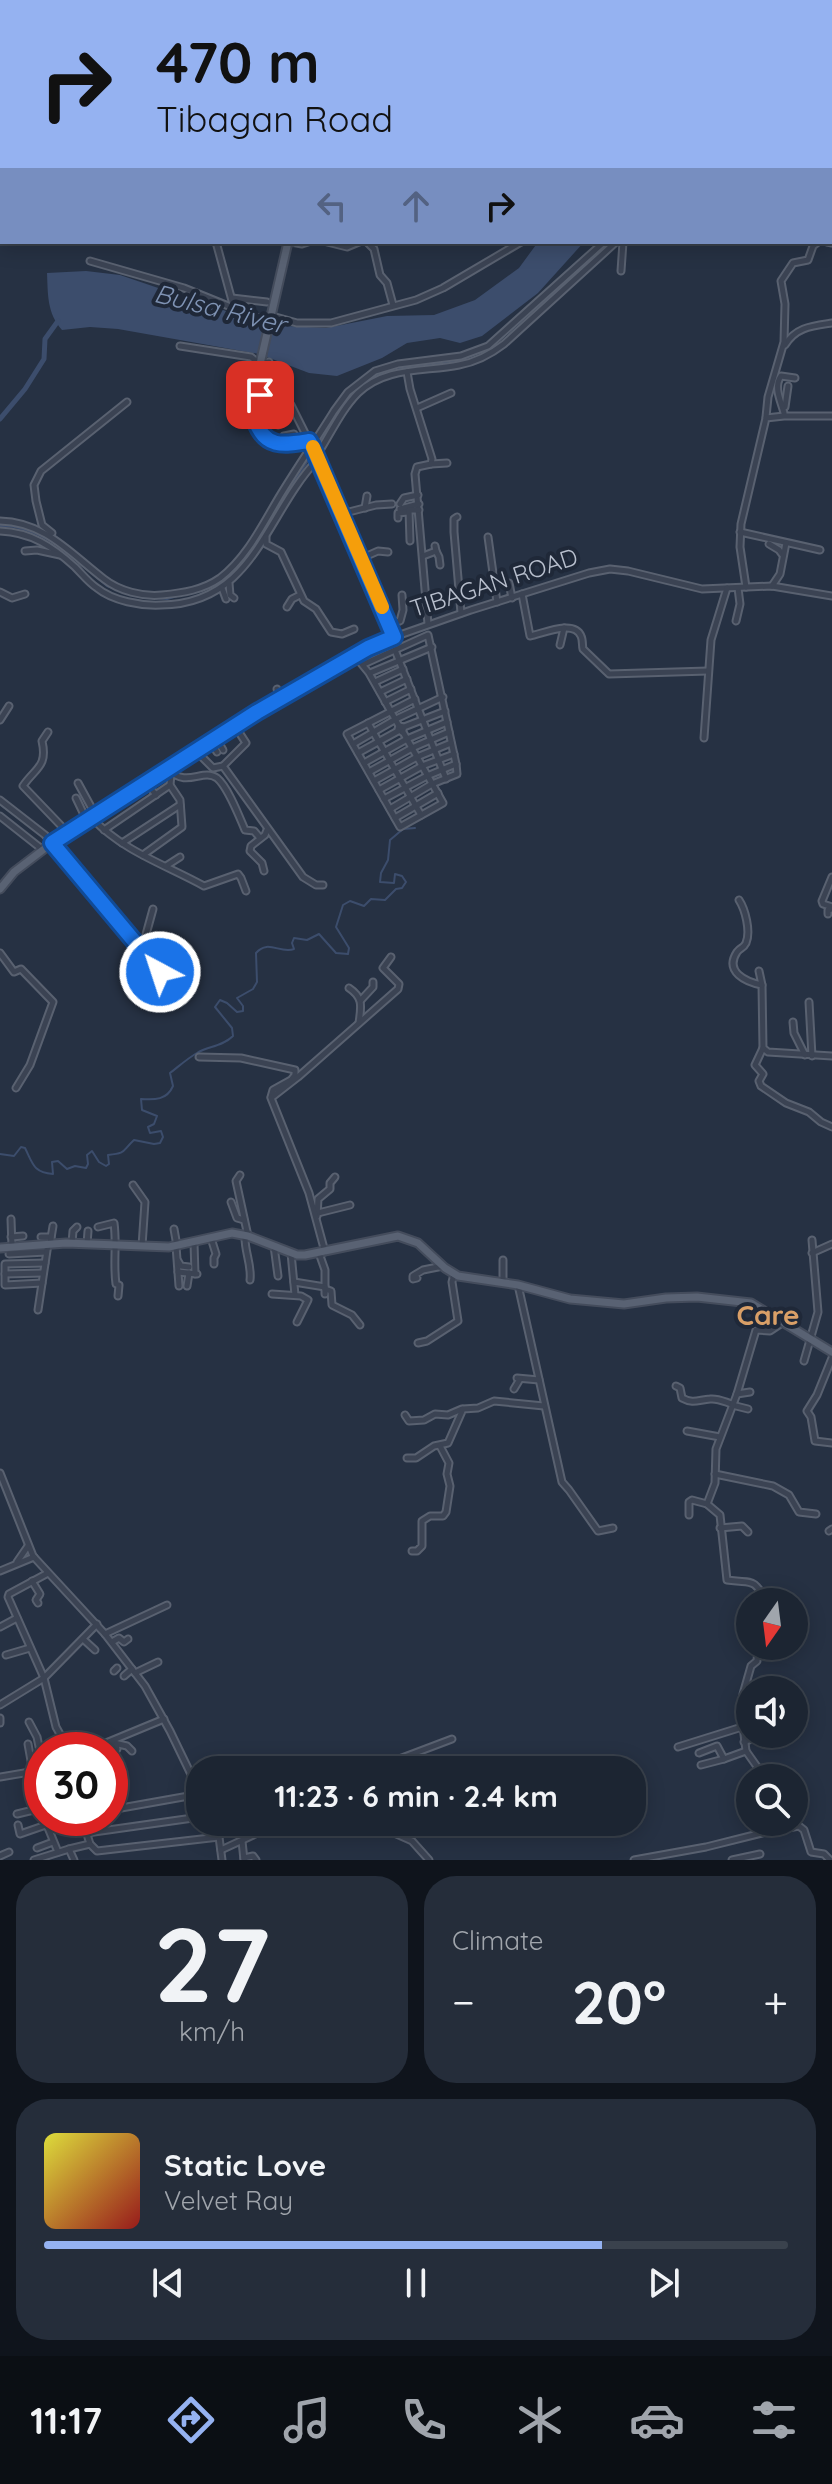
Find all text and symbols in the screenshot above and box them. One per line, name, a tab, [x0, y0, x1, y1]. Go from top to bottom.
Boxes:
text: 470 m	[156, 27, 320, 97]
icon: right	[24, 32, 128, 136]
text: Tibagan Road	[156, 96, 393, 141]
icon: left	[310, 184, 354, 228]
icon: ahead	[394, 184, 438, 228]
icon: right	[478, 184, 522, 228]
water label: Bulsa River	[151, 276, 292, 341]
pin	[226, 361, 294, 429]
icon: arrive	[238, 373, 282, 417]
street label: TIBAGAN ROAD	[406, 541, 581, 623]
position arrow	[118, 930, 202, 1014]
district label: Care	[736, 1297, 800, 1332]
north arrow	[736, 1588, 808, 1660]
map controls	[736, 1588, 808, 1836]
button: sound	[736, 1676, 808, 1748]
speed limit sign: 30	[24, 1732, 128, 1836]
button: search	[736, 1764, 808, 1836]
text: 11:23 · 6 min · 2.4 km	[274, 1777, 558, 1815]
text: 27	[154, 1898, 270, 2028]
text: Climate	[452, 1924, 543, 1957]
text: 20°	[572, 1964, 666, 2039]
text: −	[452, 1974, 475, 2029]
text: +	[763, 1974, 788, 2029]
text: km/h	[179, 2015, 245, 2048]
text: Static Love	[164, 2146, 326, 2184]
text: Velvet Ray	[164, 2184, 293, 2217]
icon: previous	[146, 2261, 190, 2305]
icon: pause	[394, 2261, 438, 2305]
icon: next	[642, 2261, 686, 2305]
icon: directions	[163, 2392, 219, 2448]
icon: music	[279, 2392, 335, 2448]
icon: phone	[396, 2392, 452, 2448]
icon: climate	[512, 2392, 568, 2448]
icon: car	[629, 2392, 685, 2448]
icon: filters	[746, 2392, 802, 2448]
text: 11:17	[30, 2398, 102, 2443]

